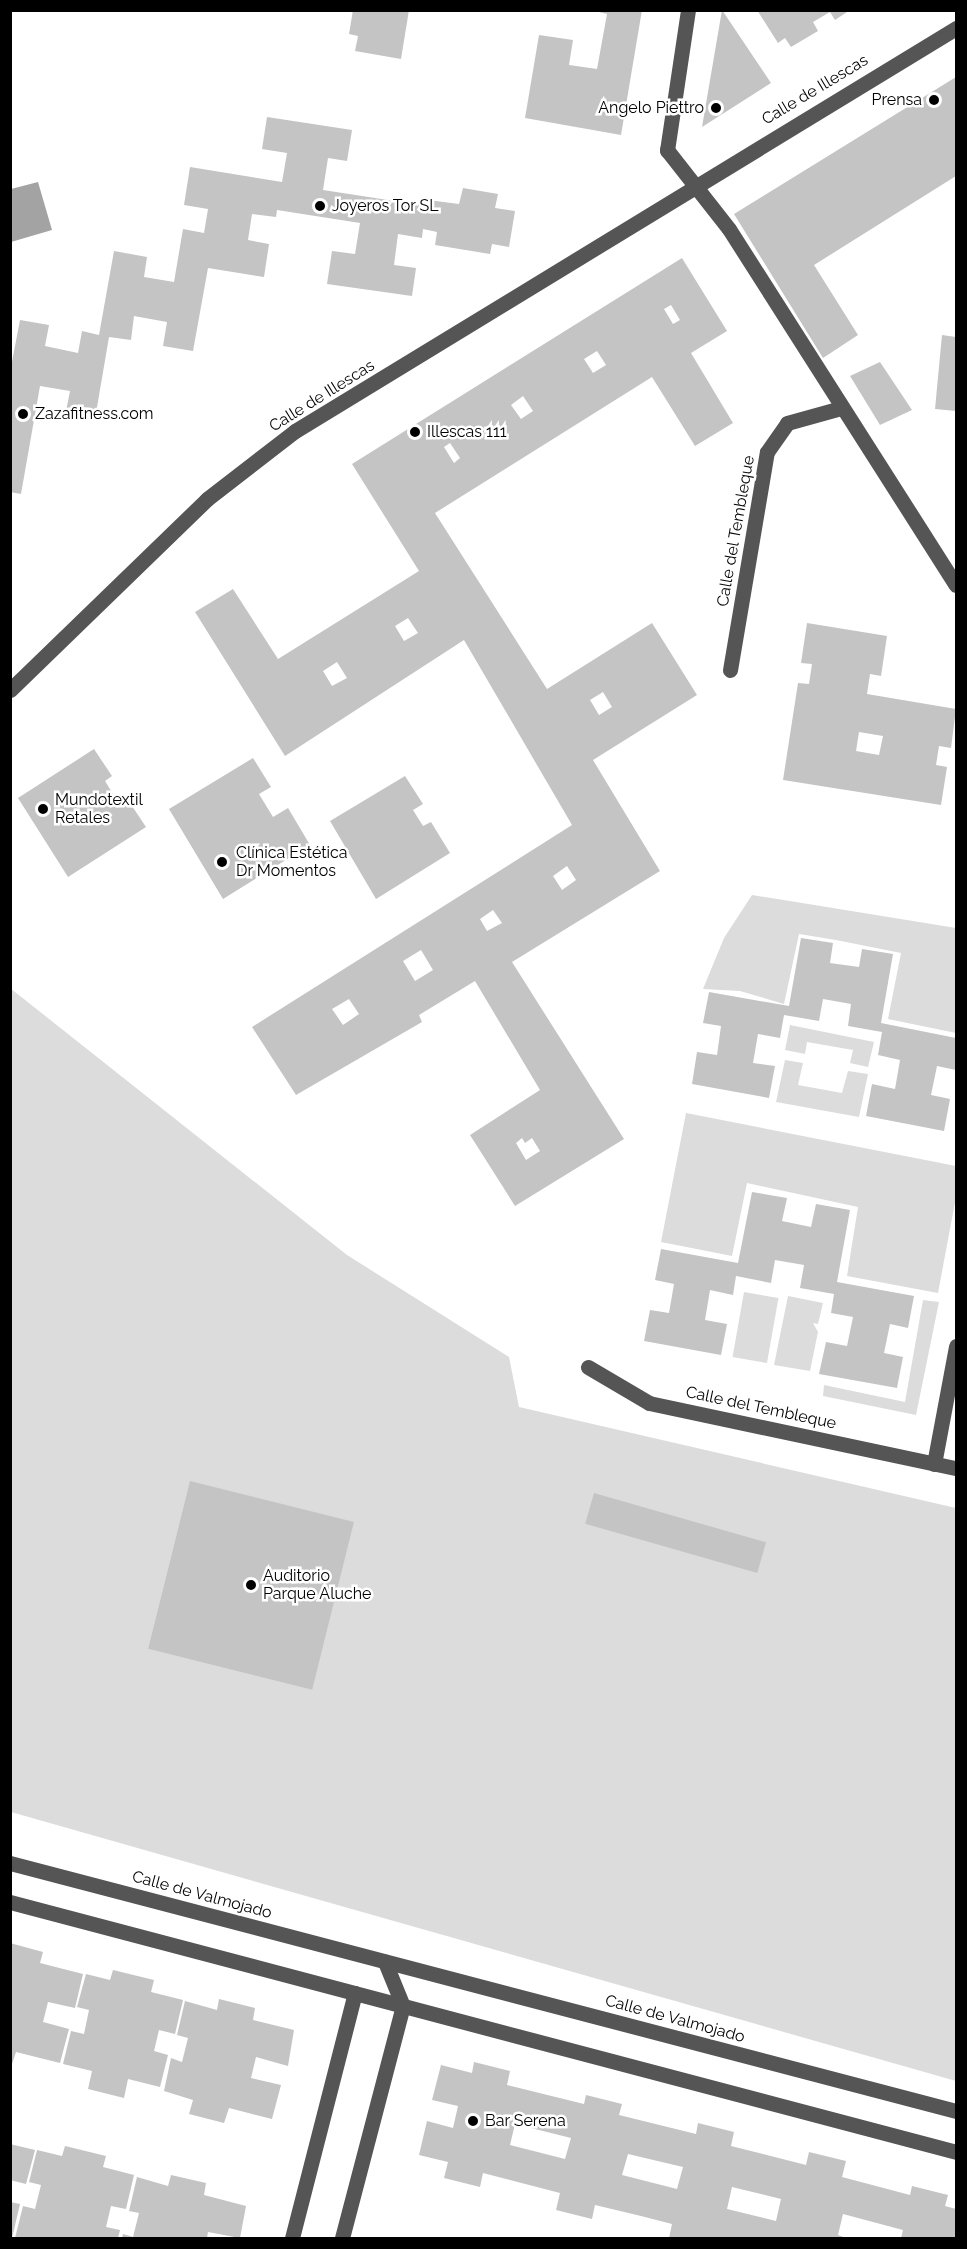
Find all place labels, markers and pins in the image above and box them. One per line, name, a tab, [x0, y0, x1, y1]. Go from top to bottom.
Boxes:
place label: Prensa	[872, 90, 922, 110]
marker: Prensa	[927, 93, 941, 107]
place label: Angelo Piettro	[598, 98, 704, 118]
marker: Angelo Piettro	[709, 101, 723, 115]
place label: Joyeros Tor SL	[332, 196, 439, 216]
marker: Joyeros Tor SL	[313, 199, 327, 213]
place label: Zazafitness.com	[35, 404, 154, 424]
marker: Zazafitness.com	[16, 407, 30, 421]
place label: Illescas 111	[427, 422, 507, 442]
marker: Illescas 111	[408, 425, 422, 439]
place label: Mundotextil Retales	[55, 790, 143, 828]
marker: Mundotextil Retales	[36, 802, 50, 816]
place label: Clínica Estética Dr Momentos	[236, 843, 348, 881]
marker: Clínica Estética Dr Momentos	[213, 853, 231, 871]
place label: Auditorio Parque Aluche	[263, 1566, 372, 1604]
marker: Auditorio Parque Aluche	[244, 1578, 258, 1592]
place label: Bar Serena	[485, 2111, 566, 2131]
marker: Bar Serena	[466, 2114, 480, 2128]

